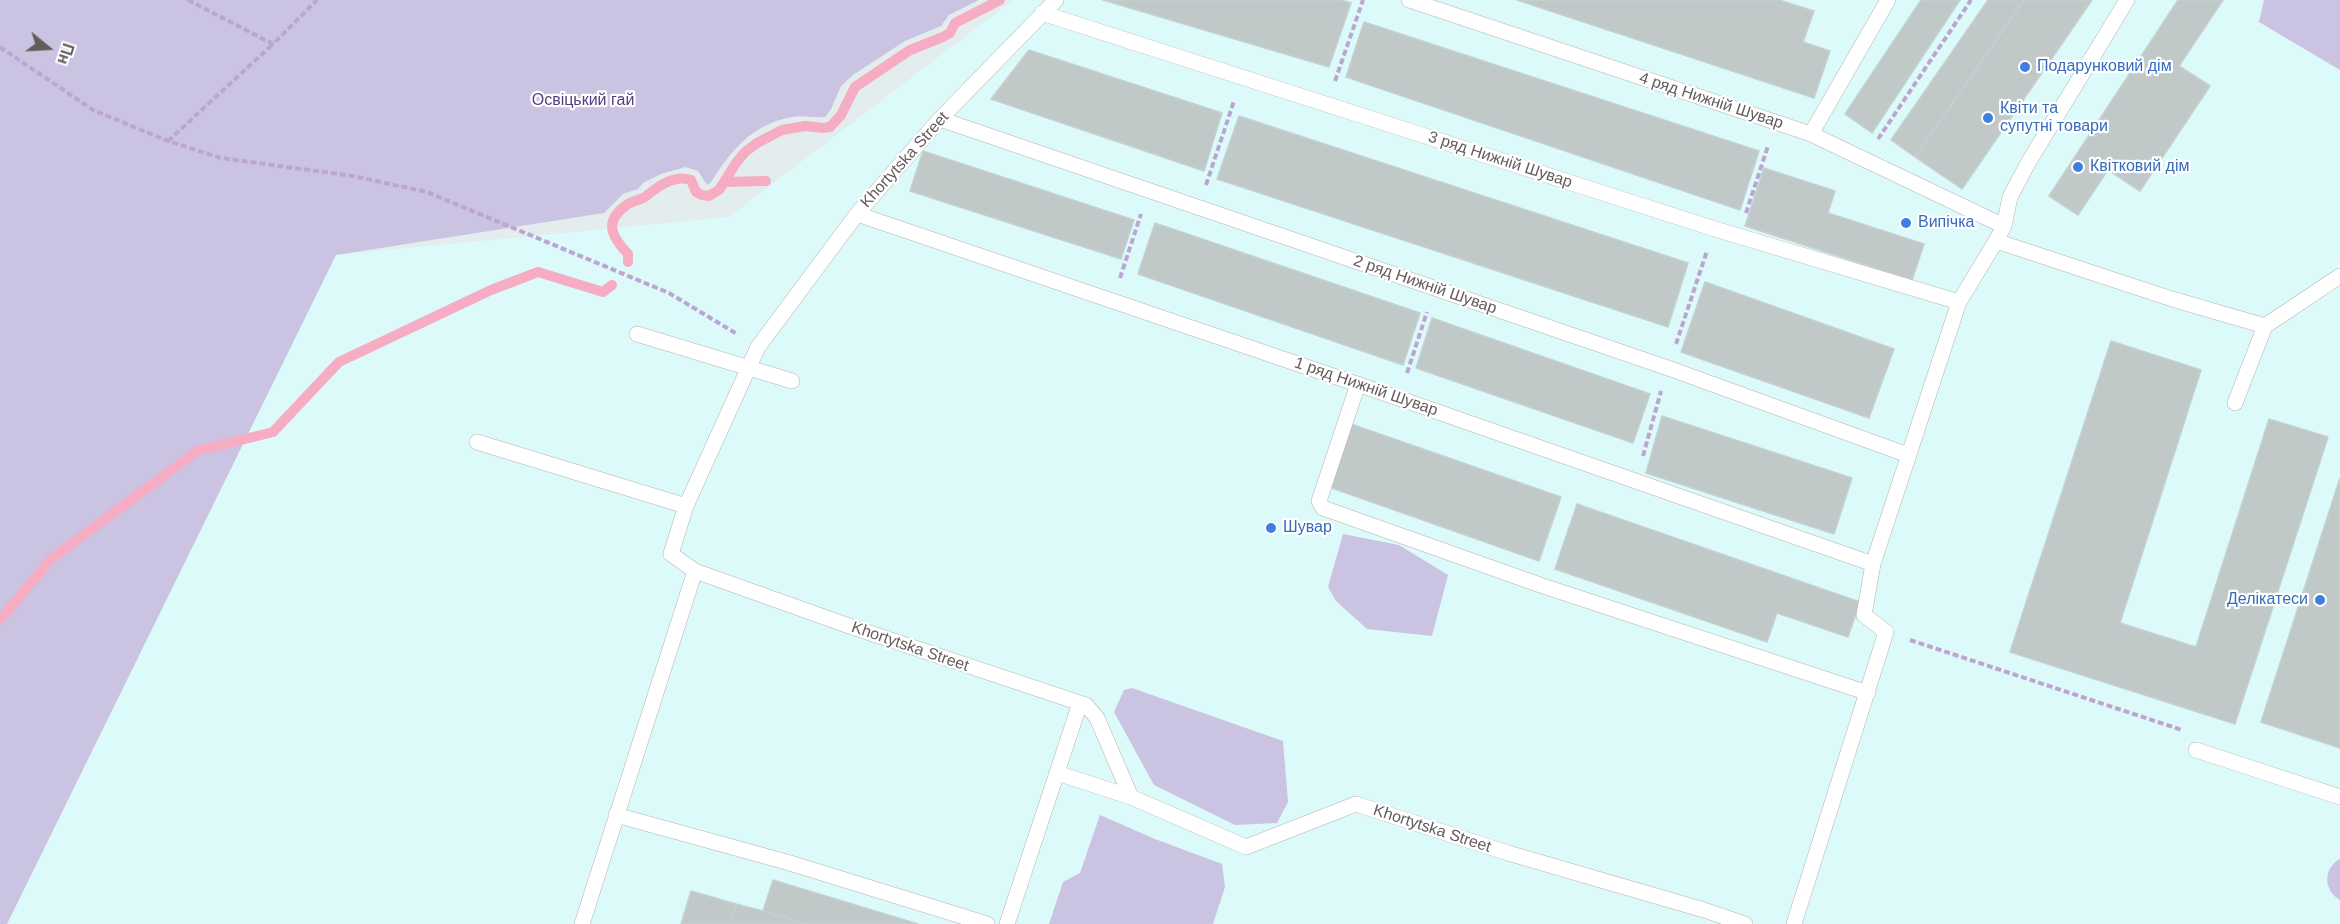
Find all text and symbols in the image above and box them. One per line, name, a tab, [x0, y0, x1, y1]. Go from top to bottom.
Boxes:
north arrow	[18, 18, 78, 78]
text: Пн	[54, 41, 77, 66]
place label: Подарунковий дім	[2037, 57, 2172, 77]
marker: Подарунковий дім	[2018, 60, 2032, 74]
street label: 4 ряд Нижній Шувар	[1637, 69, 1785, 133]
park label: Освіцький гай	[532, 91, 634, 111]
place label: Квіти та супутні товари	[2000, 99, 2108, 137]
street label: Khortytska Street	[857, 108, 953, 212]
marker: Квіти та супутні товари	[1981, 111, 1995, 125]
street label: 3 ряд Нижній Шувар	[1426, 128, 1574, 192]
place label: Квітковий дім	[2090, 157, 2189, 177]
marker: Квітковий дім	[2071, 160, 2085, 174]
place label: Випічка	[1918, 213, 1974, 233]
marker: Випічка	[1899, 216, 1913, 230]
street label: 2 ряд Нижній Шувар	[1351, 251, 1499, 319]
street label: 1 ряд Нижній Шувар	[1292, 353, 1440, 421]
place label: Шувар	[1283, 518, 1332, 538]
marker: Шувар	[1264, 521, 1278, 535]
place label: Делікатеси	[2227, 590, 2308, 610]
marker: Делікатеси	[2313, 593, 2327, 607]
street label: Khortytska Street	[849, 618, 971, 676]
street label: Khortytska Street	[1371, 801, 1493, 857]

